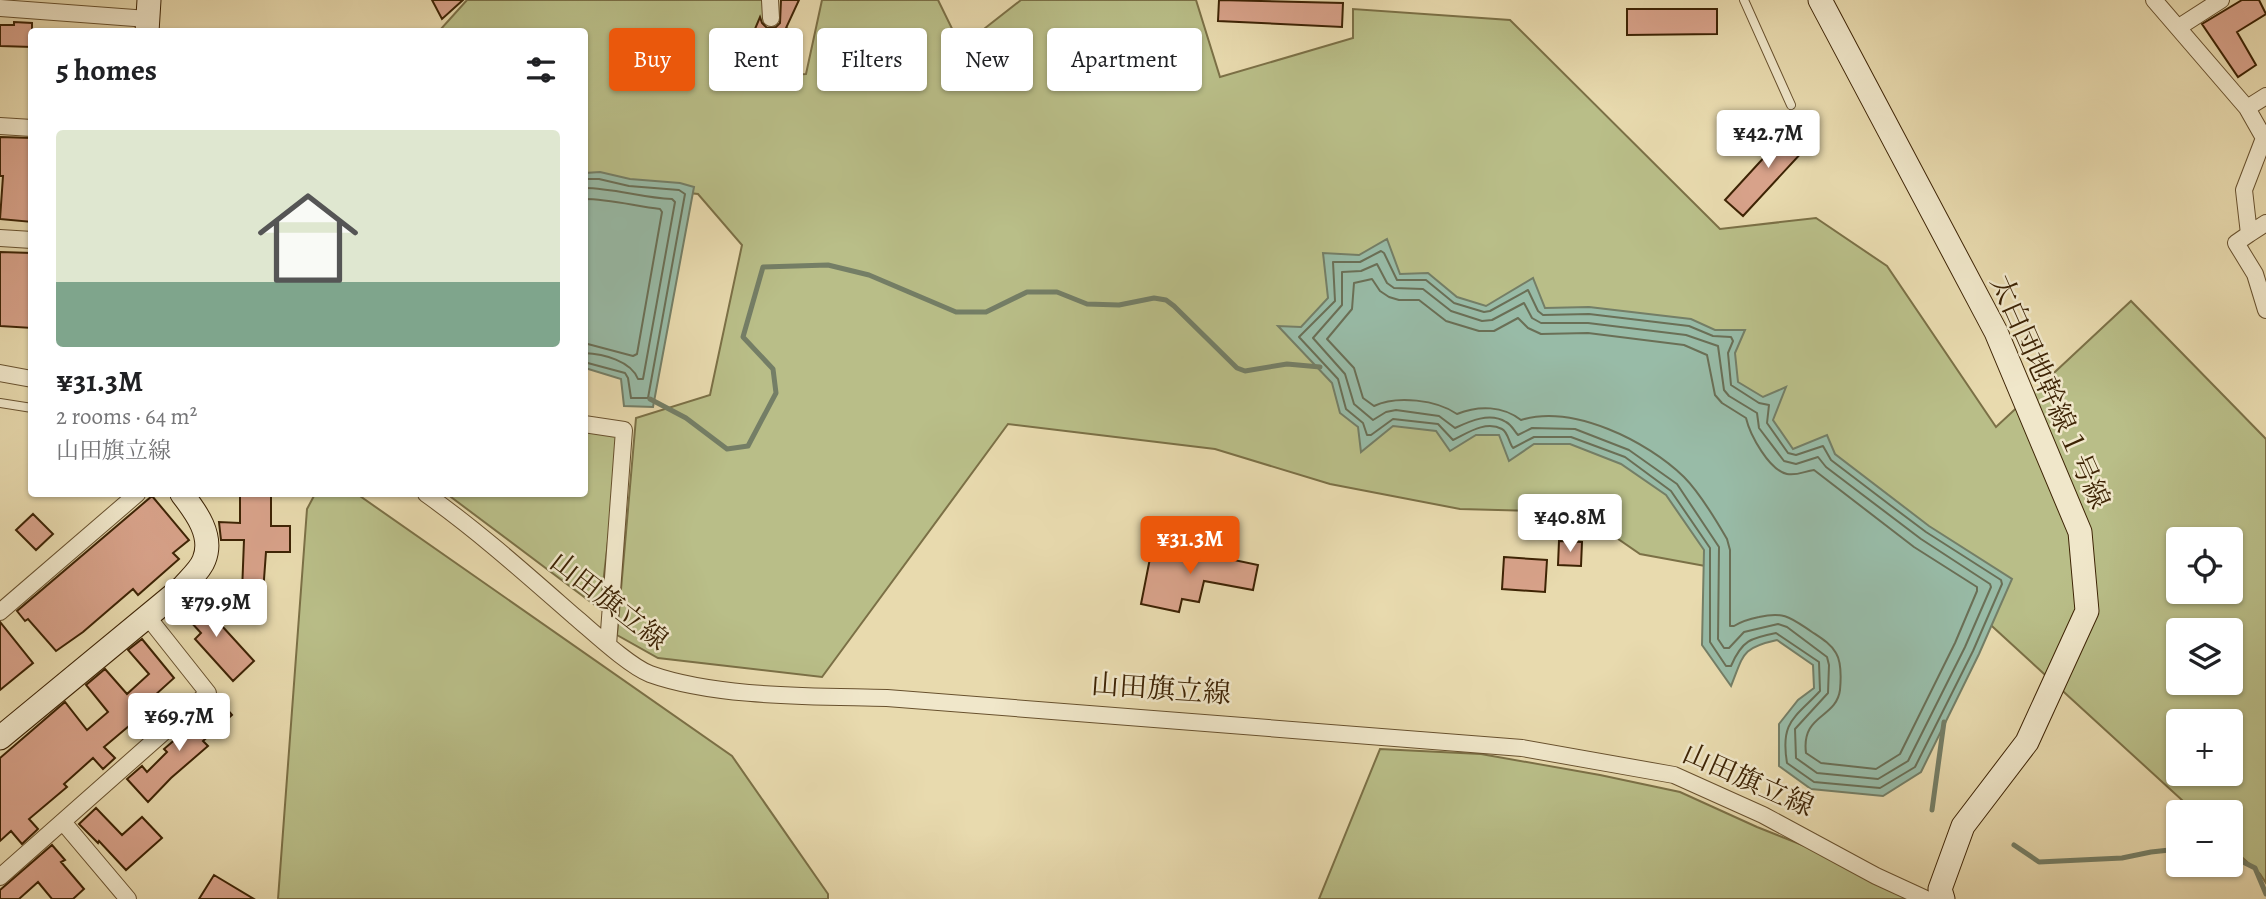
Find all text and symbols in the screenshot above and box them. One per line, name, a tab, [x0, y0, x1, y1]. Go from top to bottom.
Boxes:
chip: Buy	[609, 28, 695, 91]
chip: Rent	[709, 28, 803, 91]
chip: Filters	[817, 28, 927, 91]
chip: New	[941, 28, 1033, 91]
chip: Apartment	[1047, 28, 1202, 91]
text: 5 homes	[56, 50, 157, 90]
icon: filters	[522, 51, 560, 89]
pin: ¥42.7M	[1711, 110, 1825, 170]
text: ¥42.7M	[1733, 117, 1803, 148]
icon: home	[245, 175, 371, 301]
street label: 太白団地幹線１号線	[1981, 269, 2119, 515]
text: ¥31.3M	[56, 361, 143, 401]
text: 2 rooms · 64 m²	[56, 401, 197, 432]
text: 山田旗立線	[56, 435, 171, 466]
pin: ¥40.8M	[1513, 494, 1627, 554]
text: ¥40.8M	[1534, 501, 1606, 532]
pin: ¥31.3M	[1133, 516, 1247, 576]
text: ¥31.3M	[1157, 523, 1223, 554]
map controls	[2166, 527, 2243, 877]
button: locate	[2166, 527, 2243, 604]
street label: 山田旗立線	[542, 543, 676, 659]
pin: ¥79.9M	[159, 580, 273, 639]
text: ¥79.9M	[181, 586, 251, 617]
button: layers	[2166, 618, 2243, 695]
street label: 山田旗立線	[1090, 665, 1232, 713]
pin: ¥69.7M	[122, 694, 236, 753]
text: ¥69.7M	[144, 700, 214, 731]
button: +	[2166, 709, 2243, 786]
street label: 山田旗立線	[1676, 734, 1820, 826]
button: −	[2166, 800, 2243, 877]

